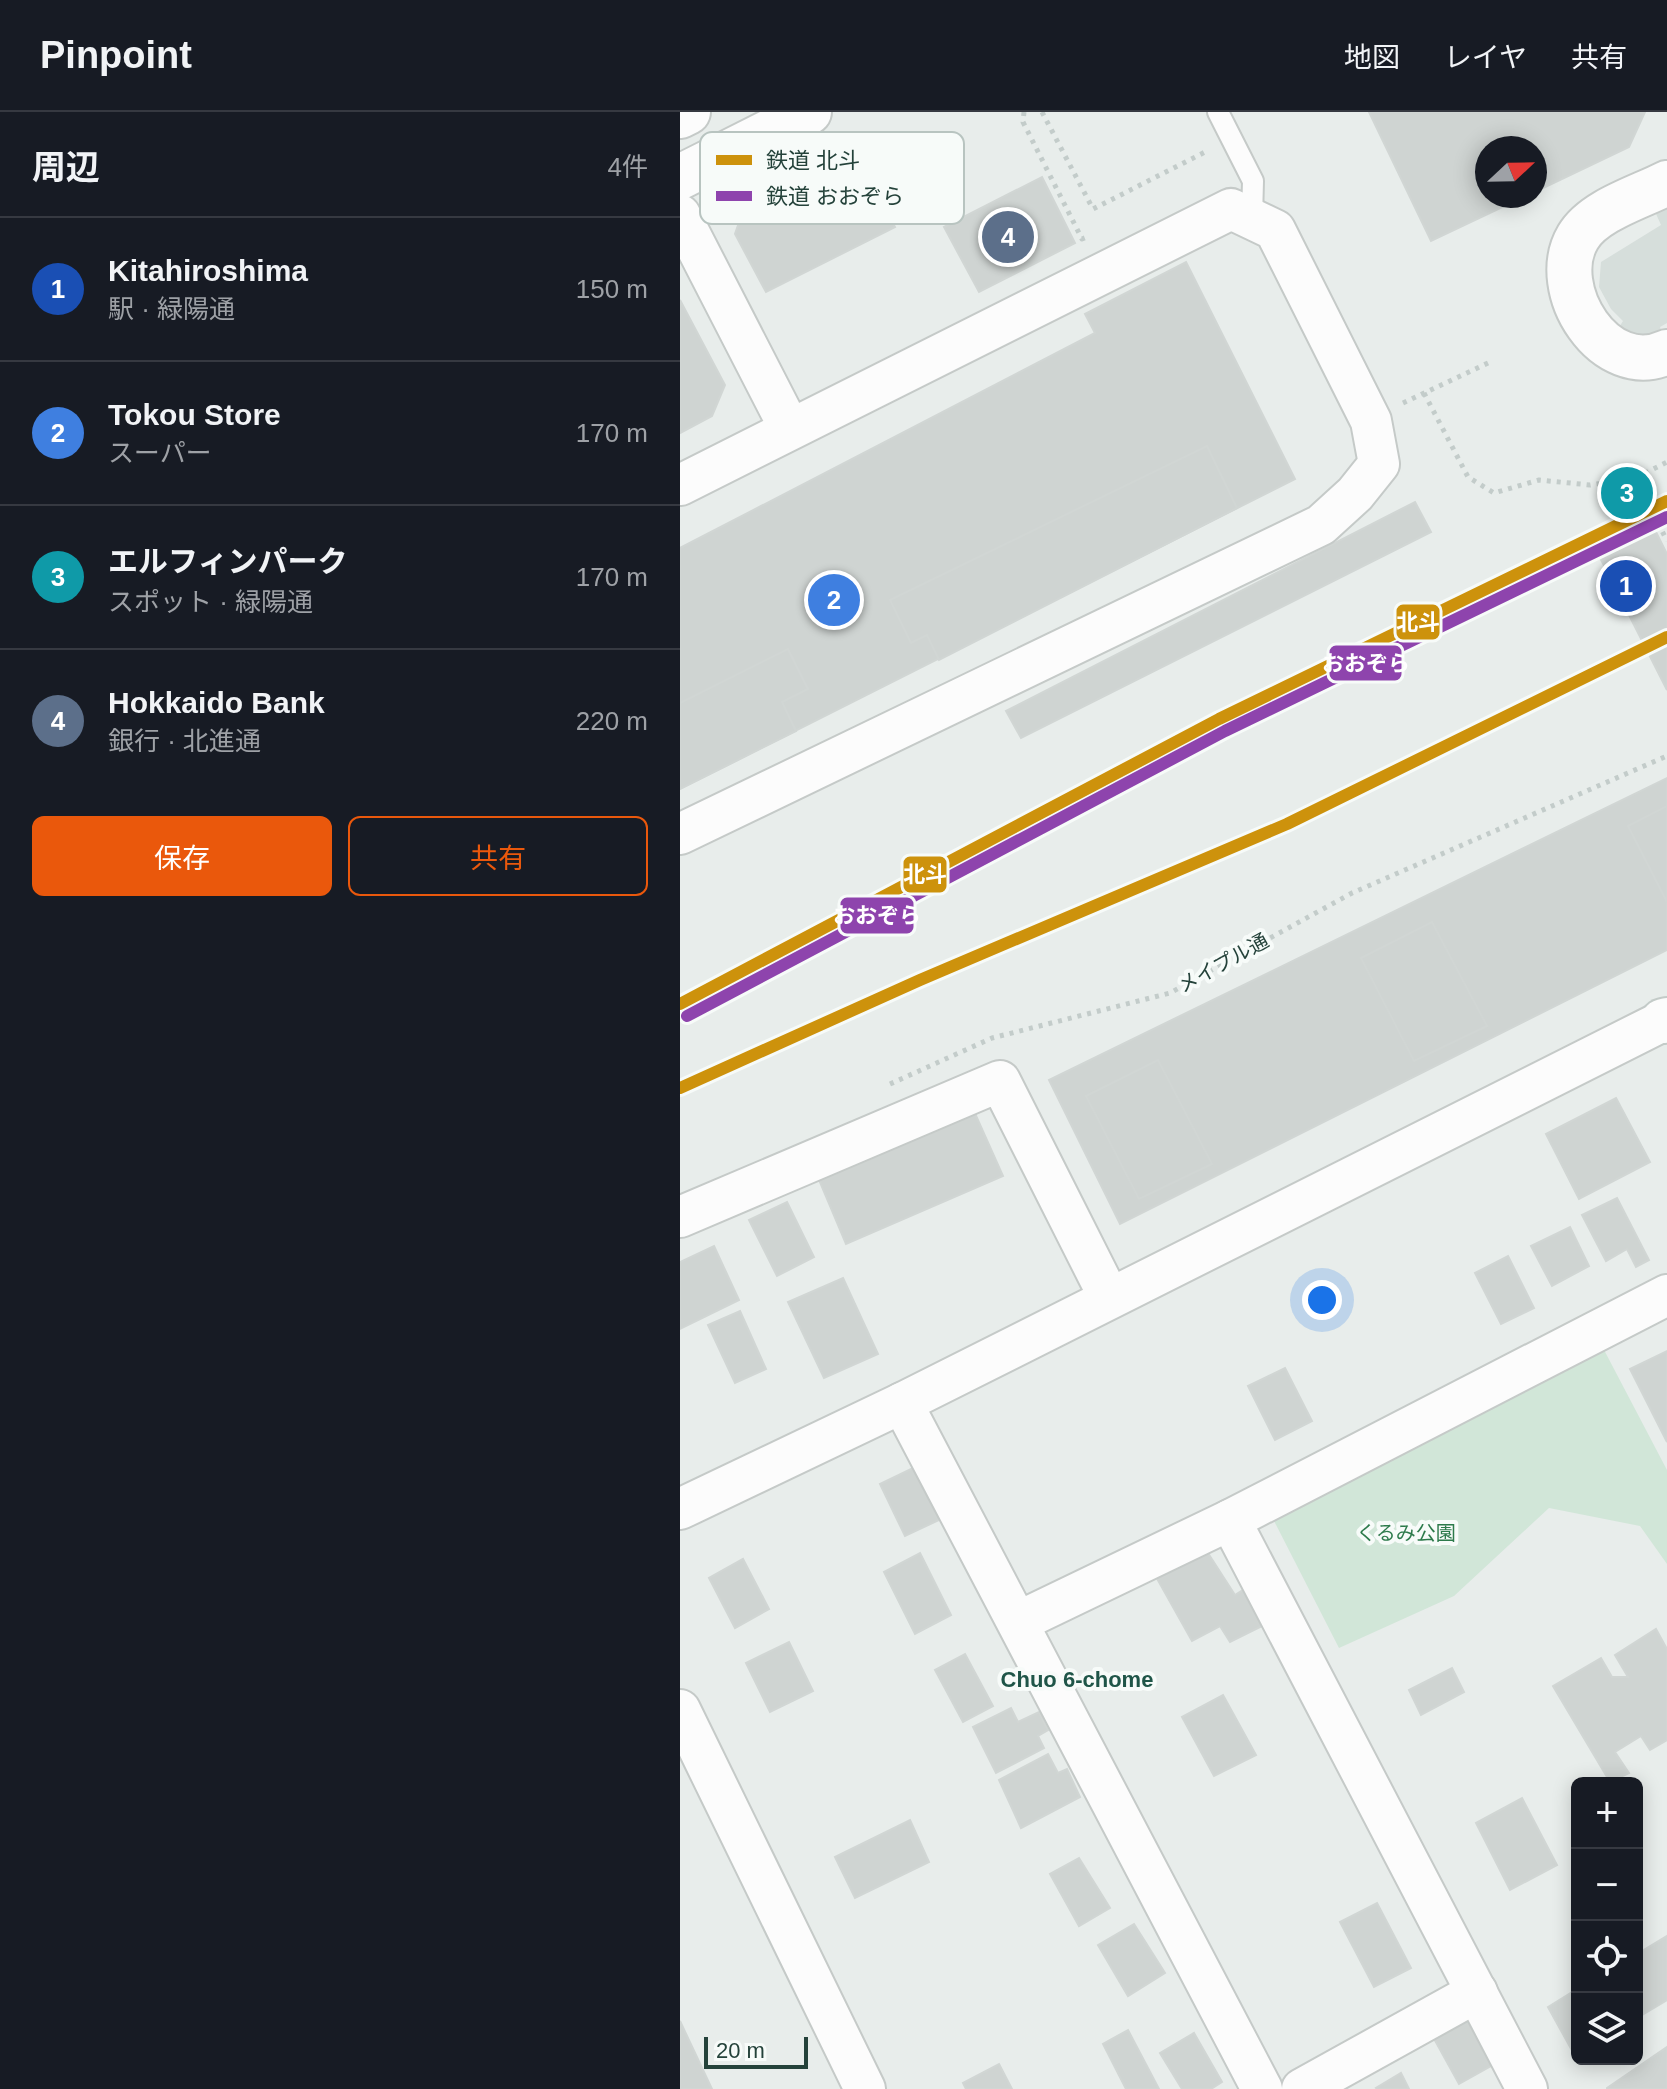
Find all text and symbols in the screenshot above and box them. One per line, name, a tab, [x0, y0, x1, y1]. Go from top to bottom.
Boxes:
text: Pinpoint	[40, 34, 192, 76]
text: 地図	[1344, 42, 1400, 73]
text: レイヤ	[1444, 42, 1527, 73]
text: 共有	[1571, 42, 1627, 73]
legend	[700, 132, 964, 224]
north arrow	[1475, 136, 1547, 208]
text: 周辺	[32, 148, 100, 186]
text: 鉄道 北斗	[766, 148, 860, 173]
text: 4件	[608, 152, 648, 182]
text: 鉄道 おおぞら	[766, 184, 904, 209]
pin: 4	[982, 207, 1034, 267]
text: Kitahiroshima	[108, 254, 308, 287]
text: 1	[51, 274, 65, 304]
text: 150 m	[576, 274, 648, 304]
text: 駅 · 緑陽通	[108, 294, 235, 324]
text: Tokou Store	[108, 398, 281, 431]
text: 2	[51, 418, 65, 448]
text: 170 m	[576, 418, 648, 448]
text: スーパー	[108, 438, 212, 468]
pin: 3	[1601, 463, 1653, 523]
text: エルフィンパーク	[108, 545, 347, 578]
pin: 1	[1600, 556, 1652, 616]
text: 3	[51, 562, 65, 592]
text: 170 m	[576, 562, 648, 592]
pin: 2	[808, 570, 860, 630]
text: スポット · 緑陽通	[108, 587, 313, 617]
line badge: 北斗	[1395, 603, 1441, 641]
text: 北斗	[1396, 610, 1440, 635]
line badge: おおぞら	[1328, 644, 1403, 682]
text: おおぞら	[1322, 651, 1410, 676]
text: Hokkaido Bank	[108, 686, 325, 719]
text: 4	[51, 706, 65, 736]
text: 220 m	[576, 706, 648, 736]
text: 銀行 · 北進通	[108, 726, 261, 756]
button: 保存	[32, 816, 332, 896]
button: 共有	[348, 816, 648, 896]
line badge: 北斗	[902, 855, 948, 894]
text: 北斗	[903, 862, 947, 887]
line badge: おおぞら	[839, 896, 915, 935]
text: おおぞら	[833, 903, 921, 928]
street label: メイプル通	[1174, 929, 1272, 997]
your location	[1302, 1280, 1342, 1320]
park label: くるみ公園	[1356, 1522, 1456, 1544]
district label: Chuo 6-chome	[1001, 1667, 1153, 1692]
map controls	[1571, 1777, 1643, 2065]
button: +	[1571, 1777, 1643, 1849]
button: −	[1571, 1849, 1643, 1921]
button: locate	[1571, 1921, 1643, 1993]
button: layers	[1571, 1993, 1643, 2065]
scale bar	[704, 2033, 808, 2069]
text: 20 m	[716, 2038, 765, 2063]

